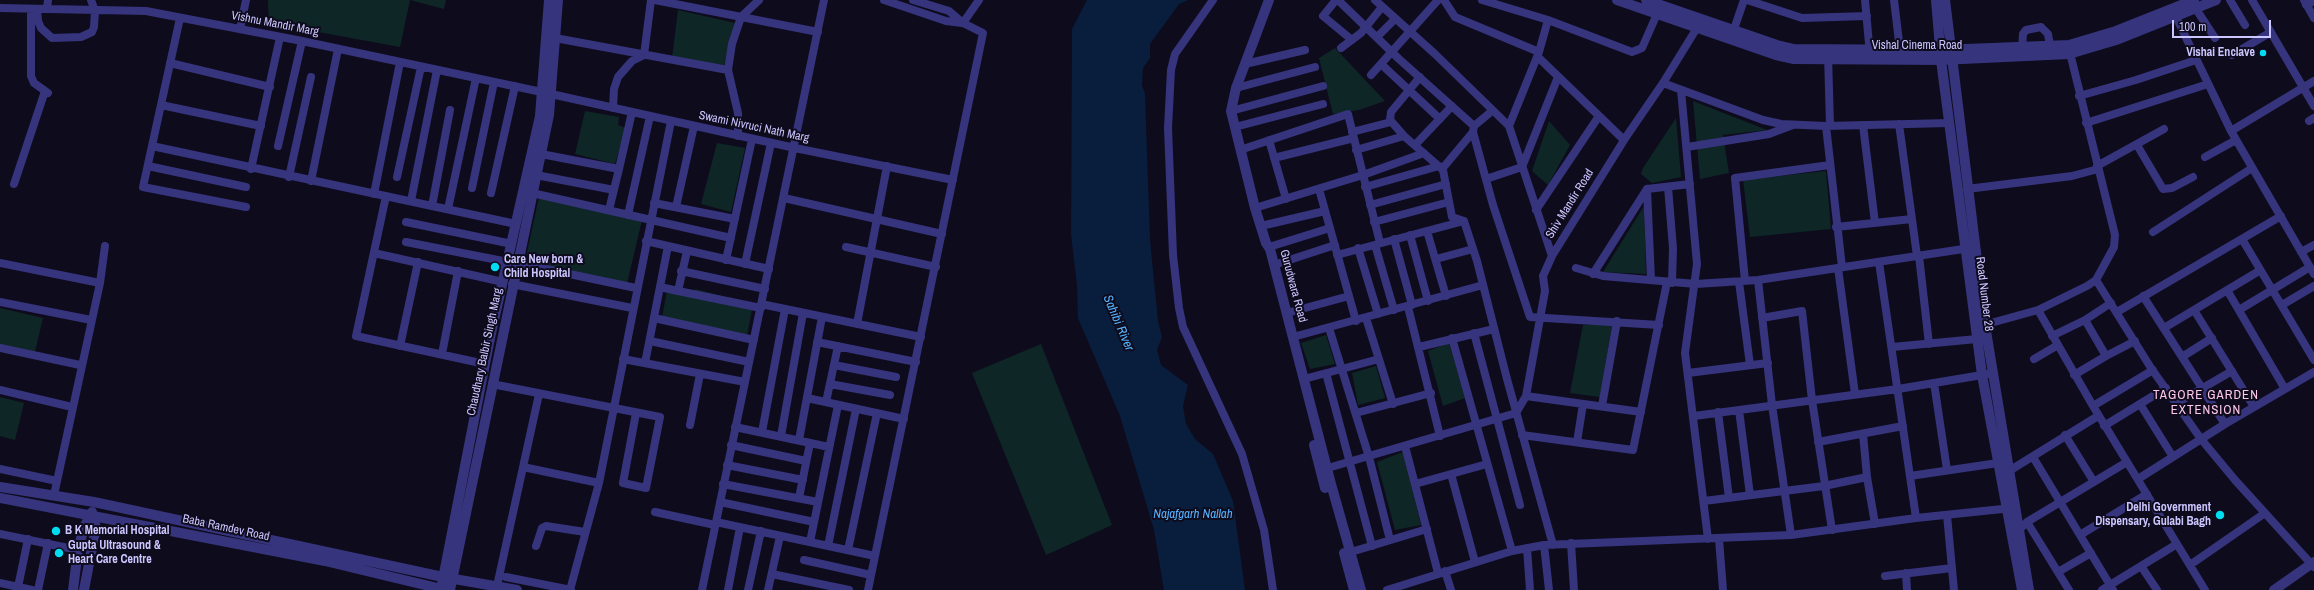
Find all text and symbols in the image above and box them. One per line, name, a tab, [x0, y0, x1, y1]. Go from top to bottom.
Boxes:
street label: Vishnu Mandir Marg	[230, 8, 320, 40]
scale bar	[2174, 12, 2273, 38]
text: 100 m	[2179, 19, 2206, 35]
street label: Vishal Cinema Road	[1872, 39, 1962, 53]
place label: Vishai Enclave	[2186, 46, 2255, 60]
marker: Vishai Enclave	[2258, 48, 2268, 58]
street label: Swami Nivruci Nath Marg	[697, 108, 811, 146]
street label: Shiv Mandir Road	[1543, 167, 1597, 241]
street label: Gurudwara Road	[1276, 248, 1310, 324]
place label: Care New born & Child Hospital	[504, 253, 583, 281]
street label: Road Number 28	[1972, 256, 1996, 332]
marker: Care New born & Child Hospital	[489, 261, 501, 273]
street label: Chaudhary Balbir Singh Marg	[464, 287, 506, 417]
water label: Sahibi River	[1099, 293, 1137, 353]
district label: TAGORE GARDEN EXTENSION	[2153, 388, 2259, 419]
place label: Delhi Government Dispensary, Gulabi Bagh	[2095, 501, 2211, 529]
water label: Najafgarh Nallah	[1153, 507, 1233, 523]
marker: Delhi Government Dispensary, Gulabi Bagh	[2214, 509, 2226, 521]
street label: Baba Ramdev Road	[181, 512, 271, 544]
place label: B K Memorial Hospital	[65, 524, 169, 538]
marker: B K Memorial Hospital	[50, 525, 62, 537]
place label: Gupta Ultrasound & Heart Care Centre	[68, 539, 161, 567]
marker: Gupta Ultrasound & Heart Care Centre	[53, 547, 65, 559]

